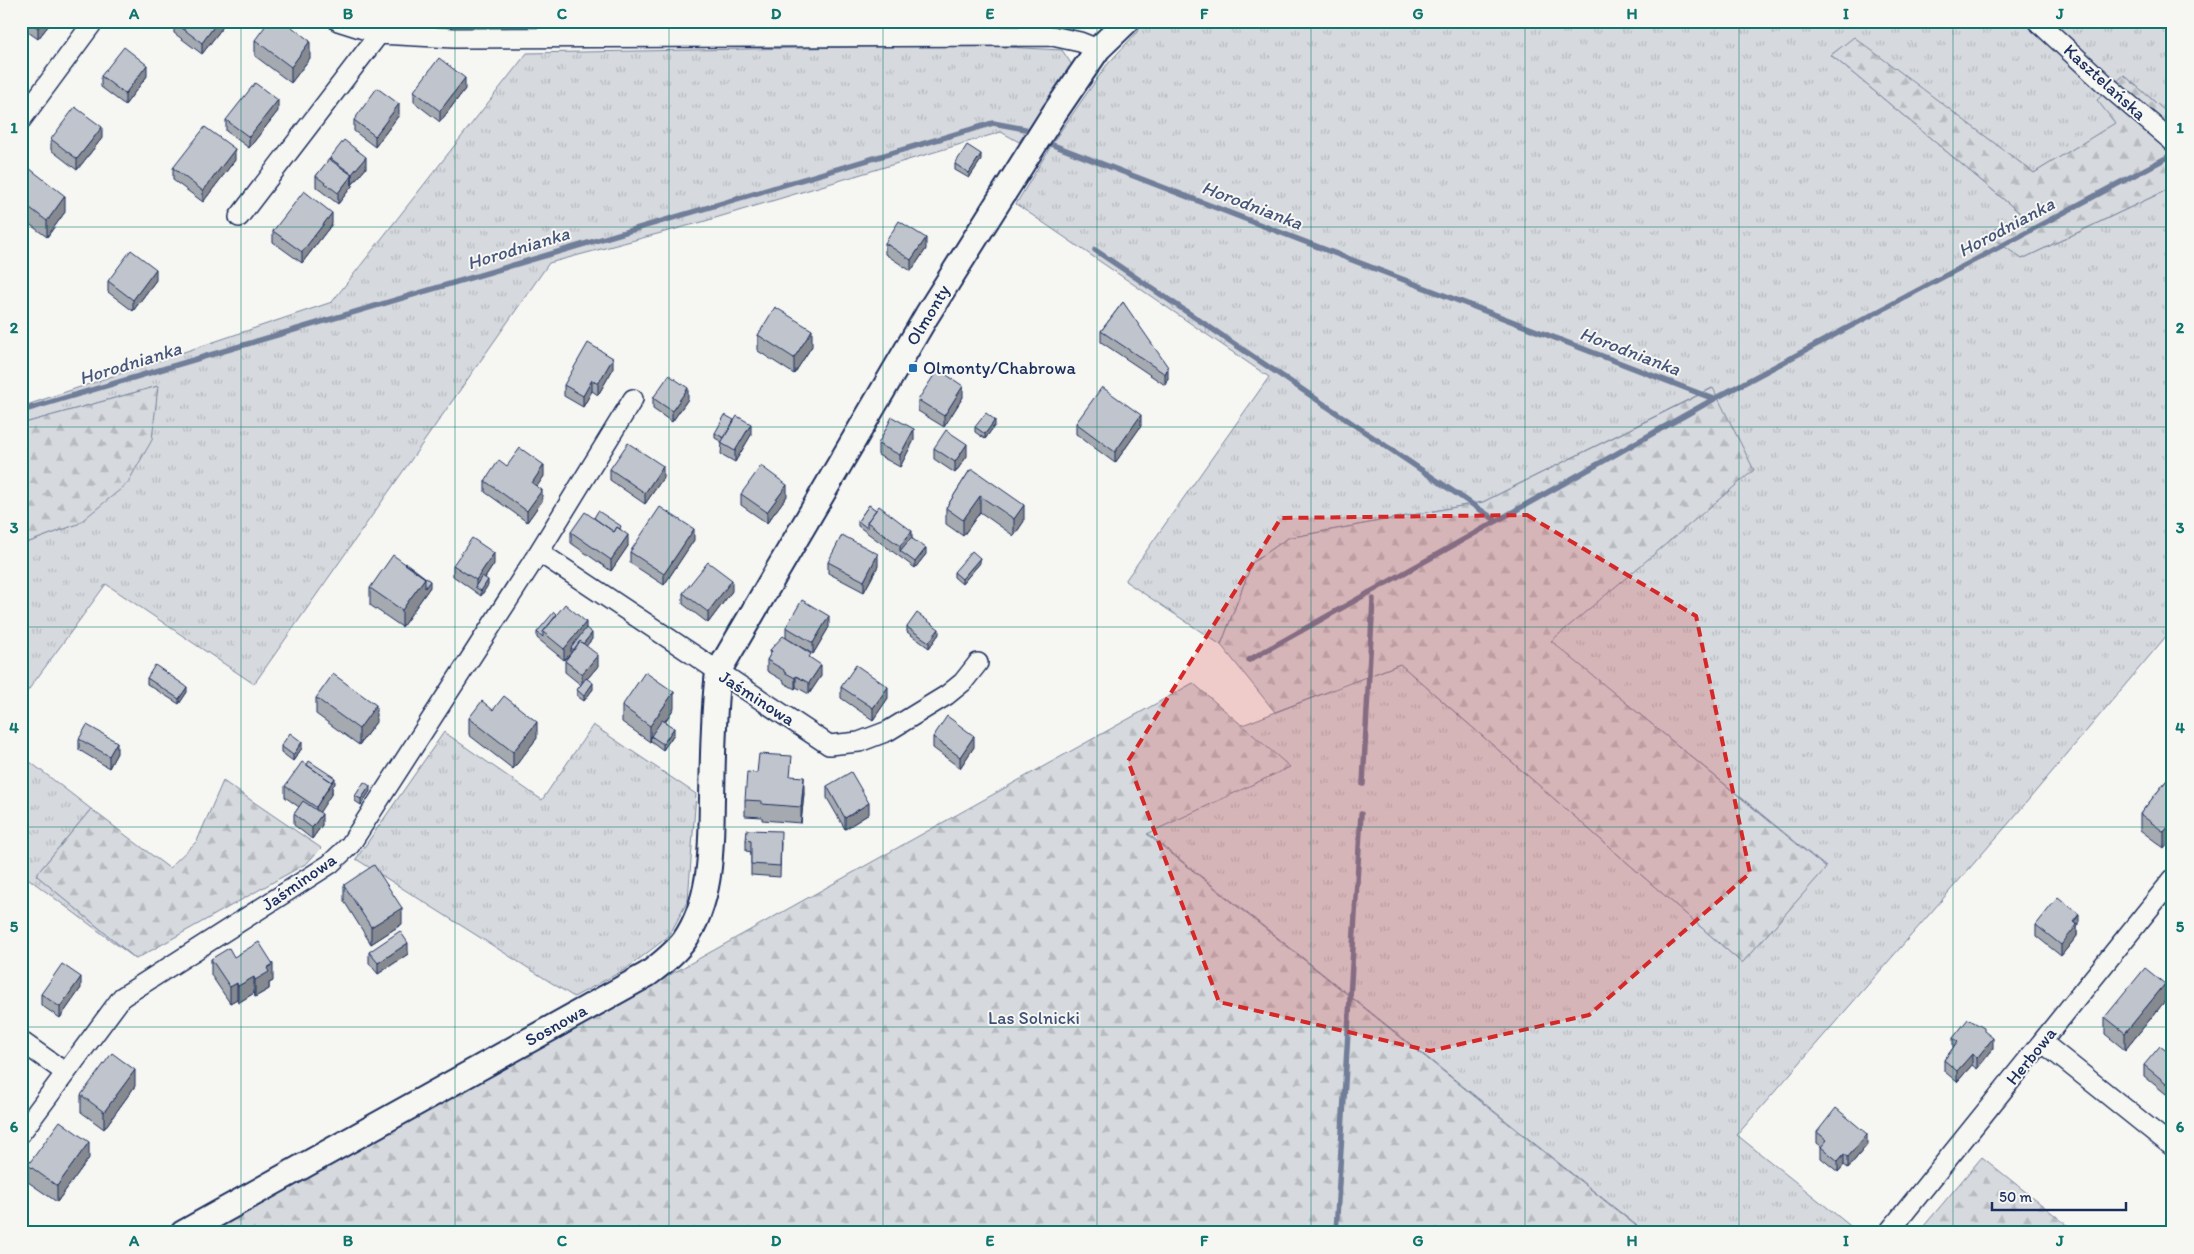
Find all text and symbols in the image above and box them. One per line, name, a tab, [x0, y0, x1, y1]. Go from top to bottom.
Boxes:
text: A	[128, 4, 140, 23]
text: B	[343, 4, 354, 23]
text: C	[557, 4, 568, 23]
text: D	[771, 4, 782, 23]
text: E	[986, 4, 995, 23]
text: F	[1200, 4, 1209, 23]
text: G	[1412, 4, 1424, 23]
text: H	[1626, 4, 1638, 23]
text: I	[1843, 4, 1849, 23]
text: J	[2055, 4, 2064, 23]
street label: Kasztelańska	[2059, 39, 2151, 125]
text: 1	[10, 118, 18, 137]
text: 1	[2176, 118, 2184, 137]
water label: Horodnianka	[1199, 175, 1306, 235]
water label: Horodnianka	[1954, 192, 2059, 262]
water label: Horodnianka	[464, 221, 572, 274]
street label: Olmonty	[901, 280, 955, 349]
text: 2	[10, 318, 19, 337]
text: 2	[2176, 318, 2185, 337]
water label: Horodnianka	[1577, 321, 1684, 381]
water label: Horodnianka	[76, 336, 184, 389]
place label: Olmonty/Chabrowa	[923, 357, 1076, 379]
marker: Olmonty/Chabrowa	[907, 362, 919, 374]
text: 3	[10, 518, 19, 537]
text: 3	[2176, 518, 2185, 537]
street label: Jaśminowa	[715, 665, 800, 731]
text: 4	[9, 718, 19, 737]
text: 4	[2175, 718, 2185, 737]
street label: Jaśminowa	[257, 848, 341, 916]
text: 5	[10, 917, 19, 936]
text: 5	[2176, 917, 2185, 936]
street label: Sosnowa	[521, 999, 592, 1051]
park label: Las Solnicki	[988, 1007, 1080, 1029]
street label: Herbowa	[2001, 1022, 2061, 1089]
text: 6	[10, 1117, 19, 1136]
text: 6	[2176, 1117, 2185, 1136]
scale bar	[1992, 1179, 2125, 1211]
text: 50 m	[1999, 1188, 2032, 1206]
text: A	[128, 1231, 140, 1250]
text: B	[343, 1231, 354, 1250]
text: C	[557, 1231, 568, 1250]
text: D	[771, 1231, 782, 1250]
text: E	[986, 1231, 995, 1250]
text: F	[1200, 1231, 1209, 1250]
text: G	[1412, 1231, 1424, 1250]
text: H	[1626, 1231, 1638, 1250]
text: I	[1843, 1231, 1849, 1250]
text: J	[2055, 1231, 2064, 1250]

